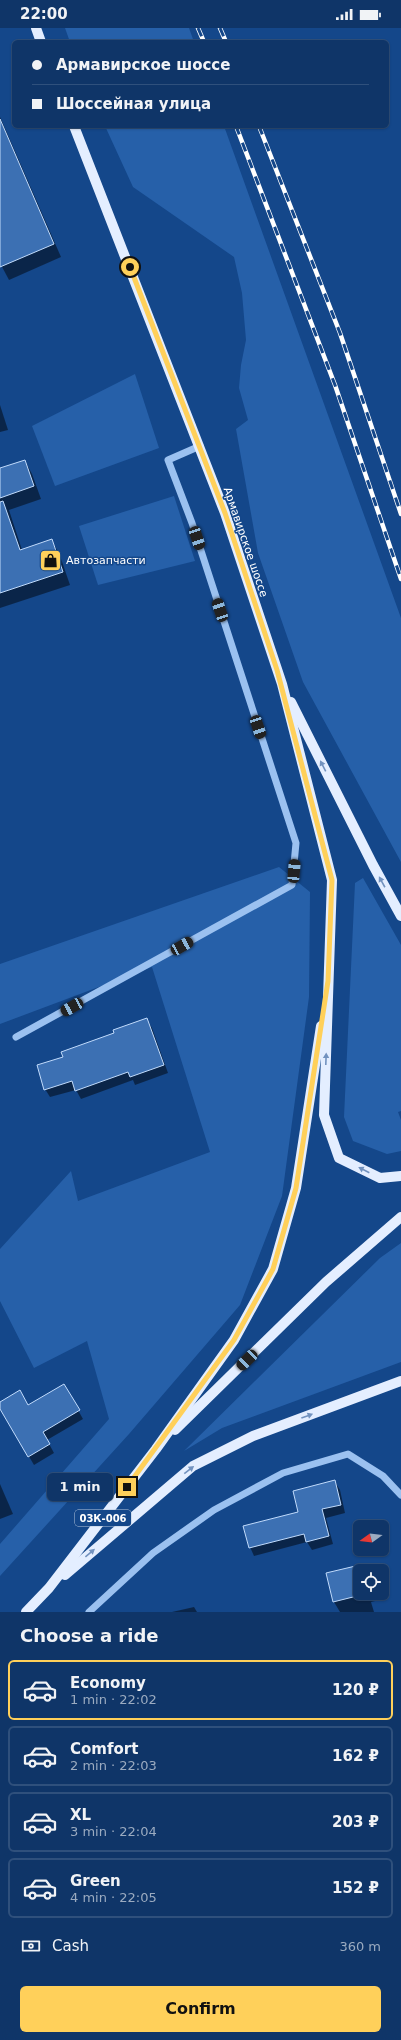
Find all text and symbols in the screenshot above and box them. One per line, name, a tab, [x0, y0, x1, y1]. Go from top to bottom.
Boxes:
text: 22:00	[20, 5, 68, 23]
text: Армавирское шоссе	[56, 56, 230, 74]
text: Шоссейная улица	[56, 95, 211, 113]
route start	[121, 258, 139, 276]
street label: Армавирское шоссе	[221, 485, 271, 599]
car	[188, 525, 206, 551]
shop icon: Автозапчасти	[37, 547, 63, 573]
place label: Автозапчасти	[66, 554, 146, 567]
car	[211, 597, 229, 623]
car	[249, 714, 267, 740]
one-way arrow	[320, 760, 326, 772]
car	[287, 859, 301, 883]
one-way arrow	[379, 876, 386, 887]
car	[169, 935, 195, 957]
car	[59, 996, 85, 1018]
one-way arrow	[322, 1053, 329, 1065]
one-way arrow	[358, 1167, 370, 1173]
car	[234, 1347, 260, 1373]
one-way arrow	[302, 1412, 314, 1418]
one-way arrow	[184, 1465, 195, 1474]
callout: 1 min	[47, 1473, 113, 1501]
route end	[118, 1478, 136, 1496]
text: 1 min	[60, 1479, 100, 1494]
road number: 03К-006	[75, 1510, 131, 1526]
north arrow	[353, 1520, 389, 1556]
map controls	[353, 1520, 389, 1600]
one-way arrow	[85, 1549, 95, 1558]
button: locate	[353, 1564, 389, 1600]
text: Choose a ride	[20, 1625, 159, 1646]
icon: car	[22, 1672, 58, 1708]
text: Economy	[70, 1674, 146, 1692]
text: 120 ₽	[332, 1681, 379, 1699]
text: 1 min · 22:02	[70, 1692, 157, 1707]
icon: car	[22, 1738, 58, 1774]
text: Comfort	[70, 1740, 138, 1758]
text: 162 ₽	[332, 1747, 379, 1765]
text: 2 min · 22:03	[70, 1758, 157, 1773]
icon: car	[22, 1804, 58, 1840]
text: XL	[70, 1806, 91, 1824]
text: 203 ₽	[332, 1813, 379, 1831]
text: 3 min · 22:04	[70, 1824, 157, 1839]
icon: car	[22, 1870, 58, 1906]
text: Green	[70, 1872, 121, 1890]
text: 152 ₽	[332, 1879, 379, 1897]
text: 4 min · 22:05	[70, 1890, 157, 1905]
icon: cash	[20, 1935, 42, 1957]
text: Cash	[52, 1937, 89, 1955]
text: 360 m	[339, 1939, 381, 1954]
button: Confirm	[20, 1986, 381, 2032]

